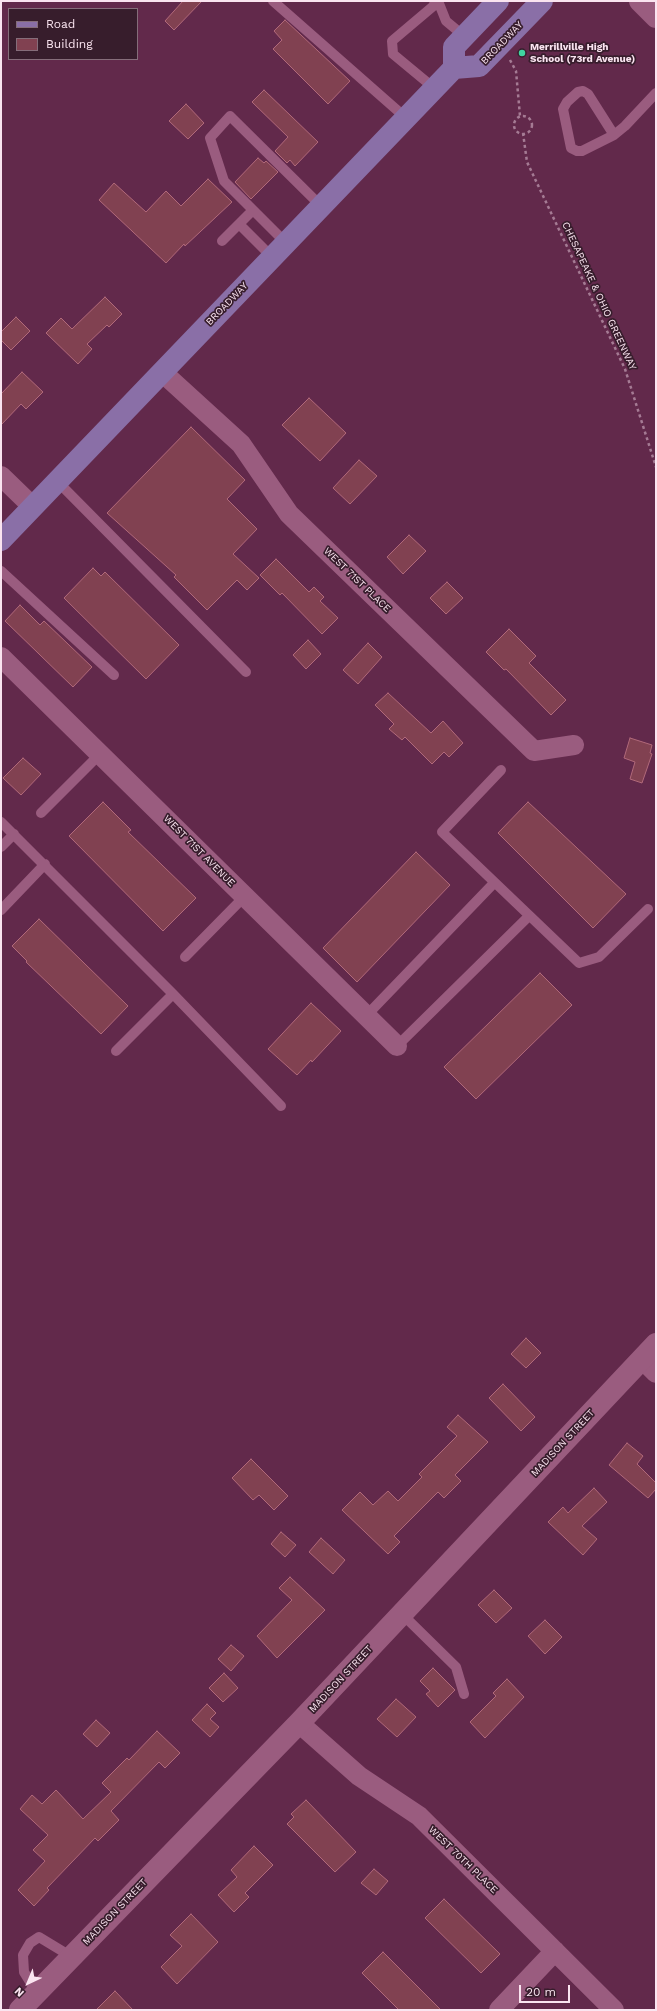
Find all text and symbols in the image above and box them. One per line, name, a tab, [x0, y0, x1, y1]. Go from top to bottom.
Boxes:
legend	[8, 8, 138, 60]
text: Road	[46, 17, 75, 31]
street label: BROADWAY	[479, 19, 525, 67]
text: Building	[46, 37, 93, 51]
place label: Merrillville High School (73rd Avenue)	[530, 41, 635, 64]
marker: Merrillville High School (73rd Avenue)	[517, 48, 527, 58]
street label: CHESAPEAKE & OHIO GREENWAY	[559, 220, 639, 372]
street label: BROADWAY	[204, 280, 250, 328]
street label: WEST 71ST PLACE	[321, 545, 393, 615]
street label: WEST 71ST AVENUE	[161, 813, 237, 889]
street label: MADISON STREET	[529, 1407, 597, 1479]
street label: MADISON STREET	[307, 1643, 375, 1715]
street label: WEST 70TH PLACE	[426, 1824, 500, 1896]
street label: MADISON STREET	[80, 1876, 150, 1948]
north arrow	[8, 1963, 48, 2003]
scale bar	[521, 1977, 572, 2003]
text: N	[12, 1984, 27, 2000]
text: 20 m	[526, 1985, 556, 1999]

